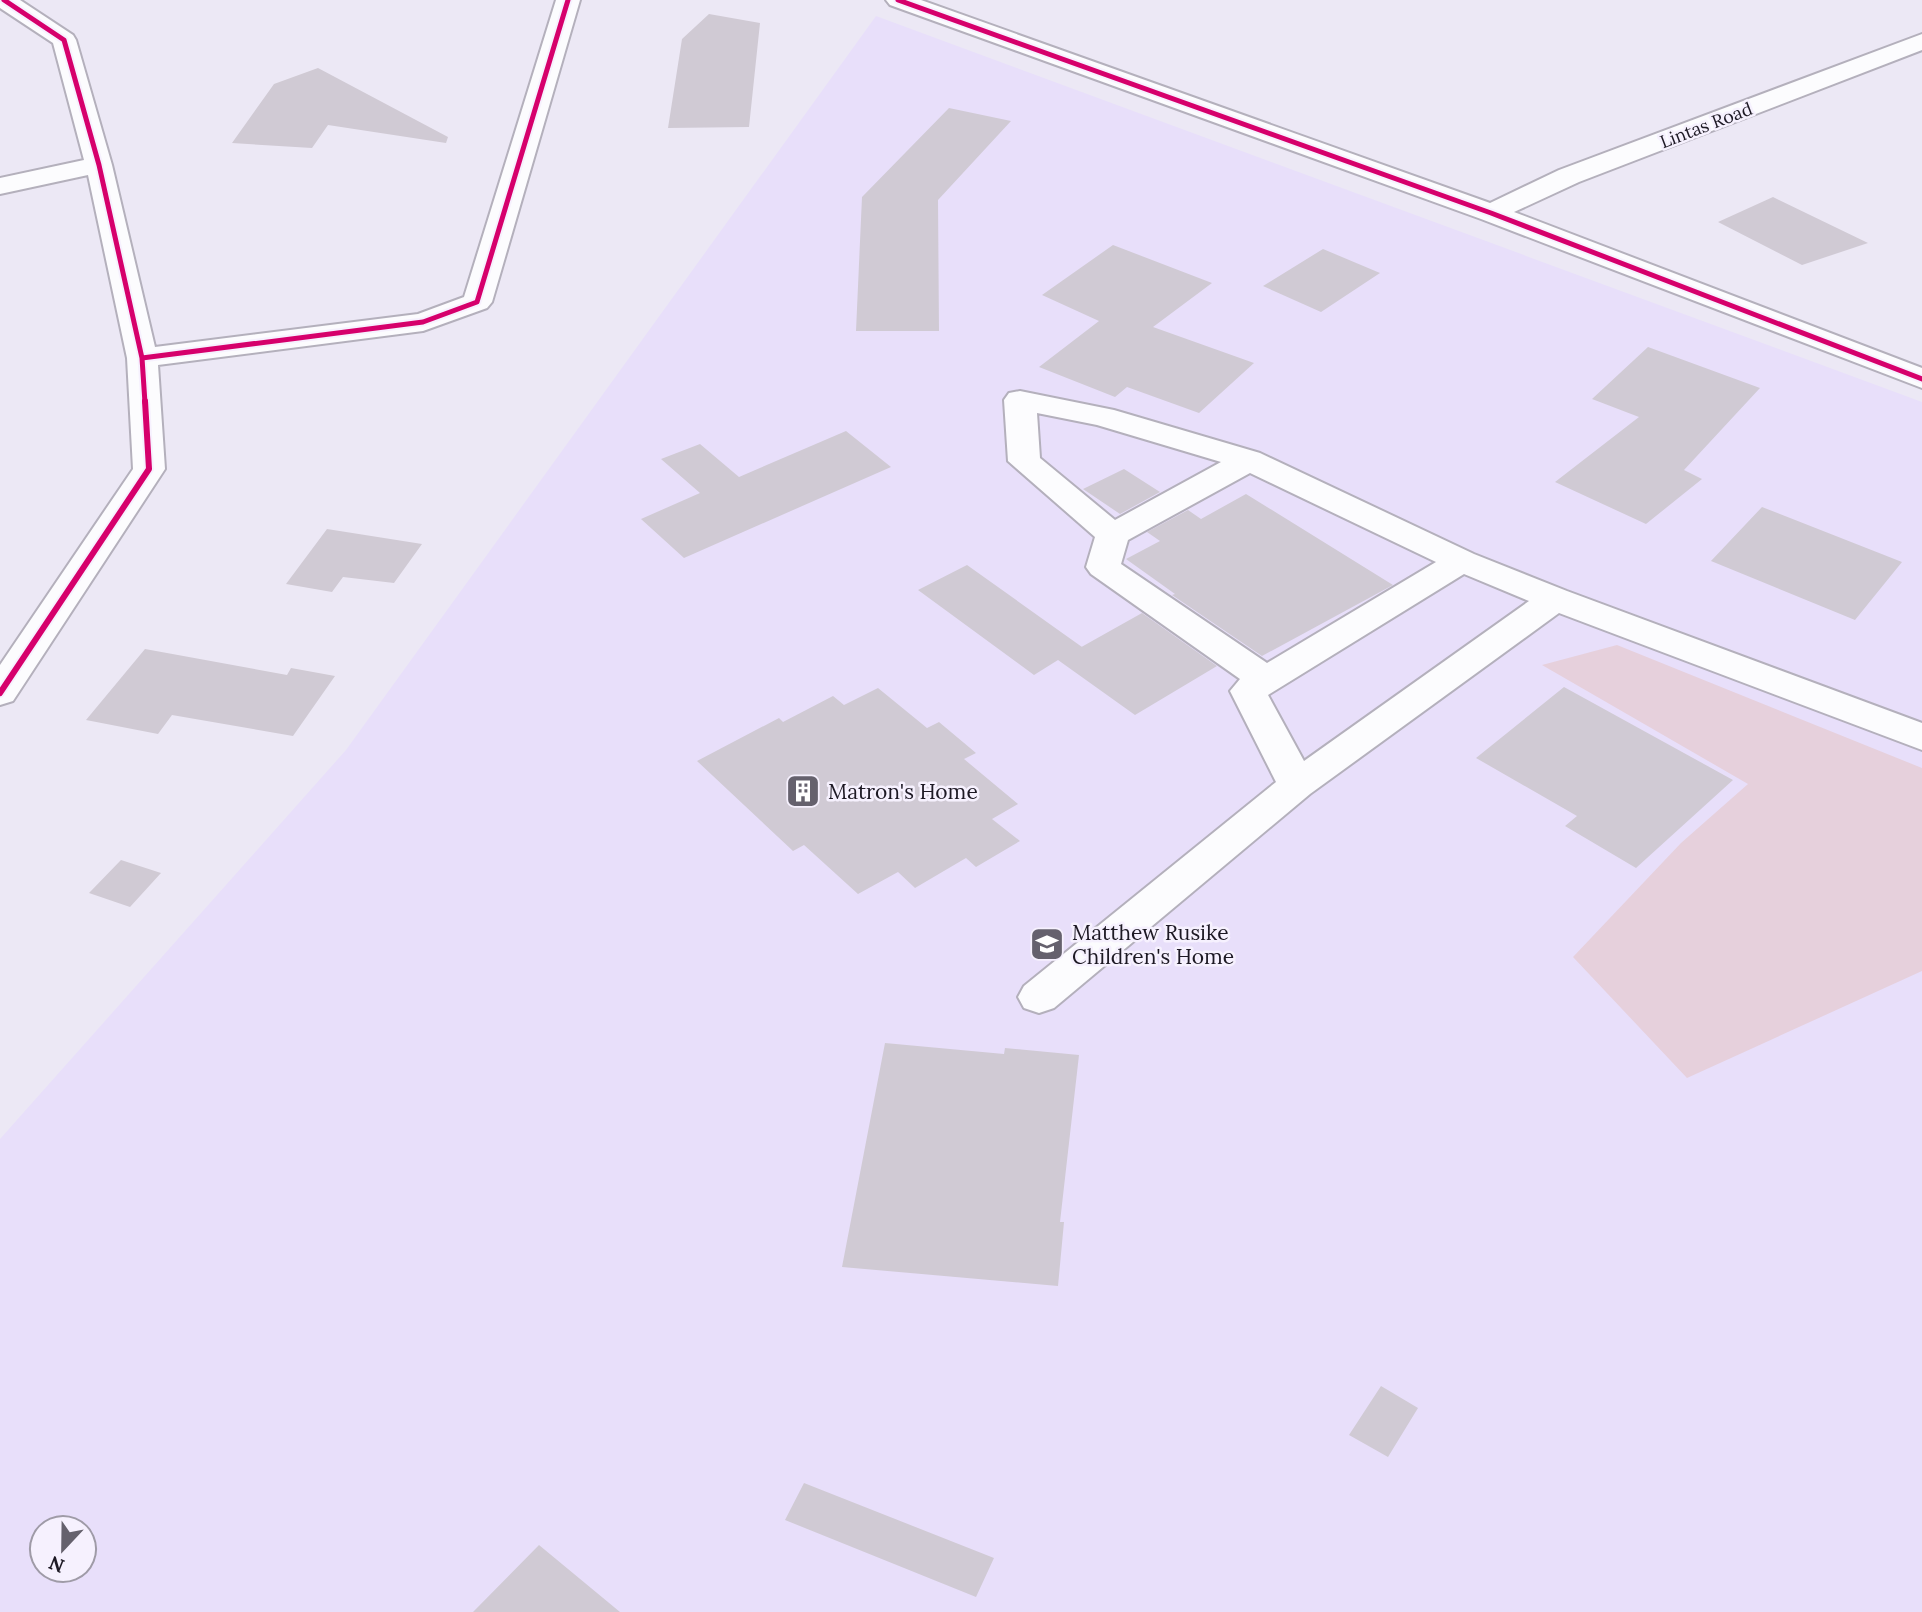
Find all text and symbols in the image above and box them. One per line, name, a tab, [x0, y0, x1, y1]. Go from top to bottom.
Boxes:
street label: Lintas Road	[1656, 97, 1756, 153]
building icon: Matron's Home	[784, 772, 822, 810]
place label: Matron's Home	[828, 778, 978, 805]
place label: Matthew Rusike Children's Home	[1072, 919, 1234, 970]
school or university icon: Matthew Rusike Children's Home	[1028, 925, 1066, 963]
north arrow	[28, 1514, 98, 1584]
text: N	[45, 1551, 68, 1579]

